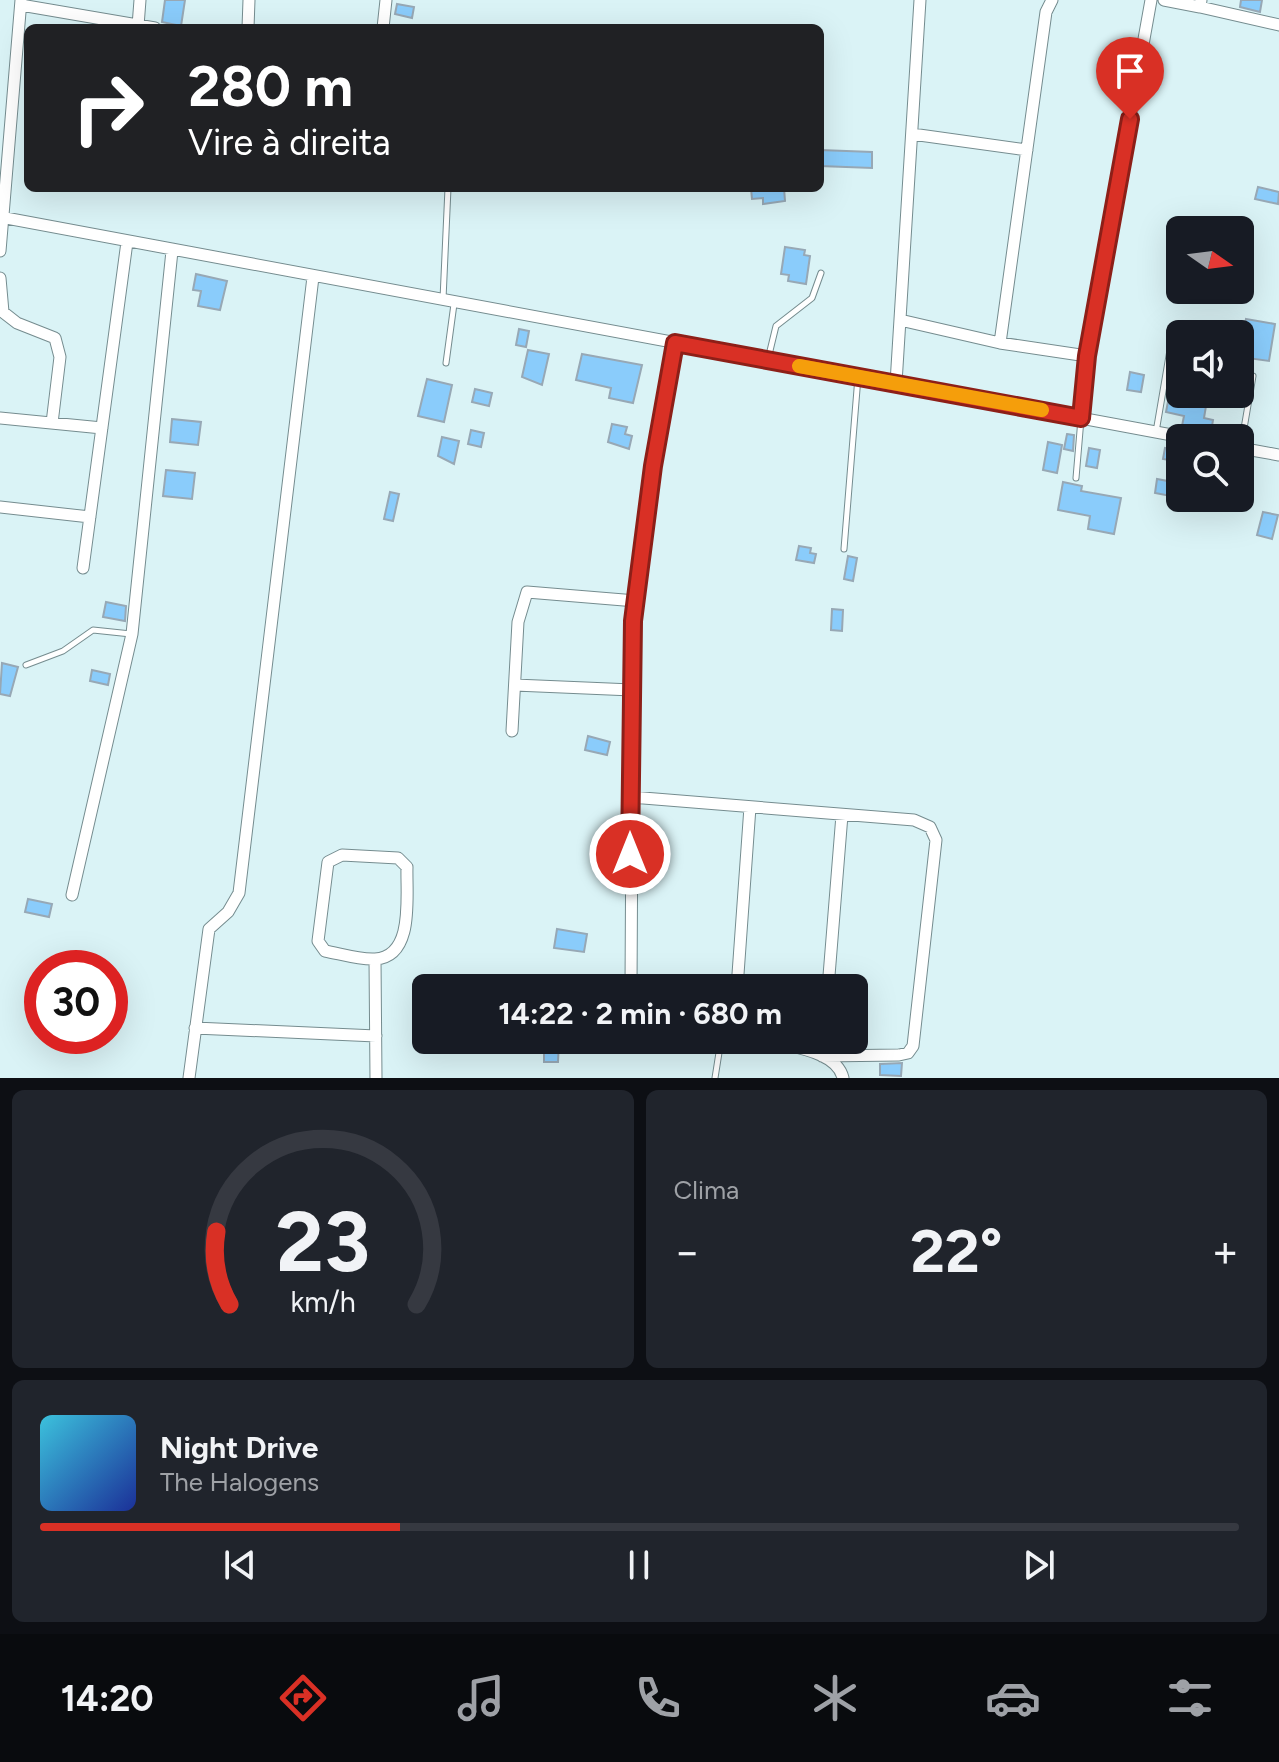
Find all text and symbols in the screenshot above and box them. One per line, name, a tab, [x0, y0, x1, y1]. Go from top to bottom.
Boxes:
pin	[1096, 37, 1164, 119]
icon: arrive	[1108, 49, 1152, 93]
text: 280 m	[188, 53, 353, 120]
icon: right	[56, 56, 160, 160]
text: Vire à direita	[188, 121, 391, 164]
north arrow	[1166, 216, 1254, 304]
map controls	[1166, 216, 1254, 512]
button: sound	[1166, 320, 1254, 408]
button: search	[1166, 424, 1254, 512]
position arrow	[588, 812, 672, 896]
speed limit sign: 30	[24, 950, 128, 1054]
text: 14:22 · 2 min · 680 m	[498, 995, 782, 1032]
text: Clima	[674, 1174, 739, 1206]
text: 23	[276, 1192, 370, 1292]
text: 22°	[910, 1215, 1002, 1287]
text: −	[674, 1225, 701, 1278]
text: +	[1212, 1225, 1239, 1278]
text: km/h	[290, 1285, 355, 1319]
text: Night Drive	[160, 1429, 318, 1466]
text: The Halogens	[160, 1466, 319, 1498]
icon: previous	[218, 1543, 262, 1587]
icon: pause	[617, 1543, 661, 1587]
icon: next	[1017, 1543, 1061, 1587]
icon: directions	[275, 1670, 331, 1726]
icon: music	[453, 1670, 509, 1726]
icon: phone	[630, 1670, 686, 1726]
icon: climate	[807, 1670, 863, 1726]
icon: car	[985, 1670, 1041, 1726]
icon: filters	[1162, 1670, 1218, 1726]
text: 14:20	[61, 1677, 154, 1720]

